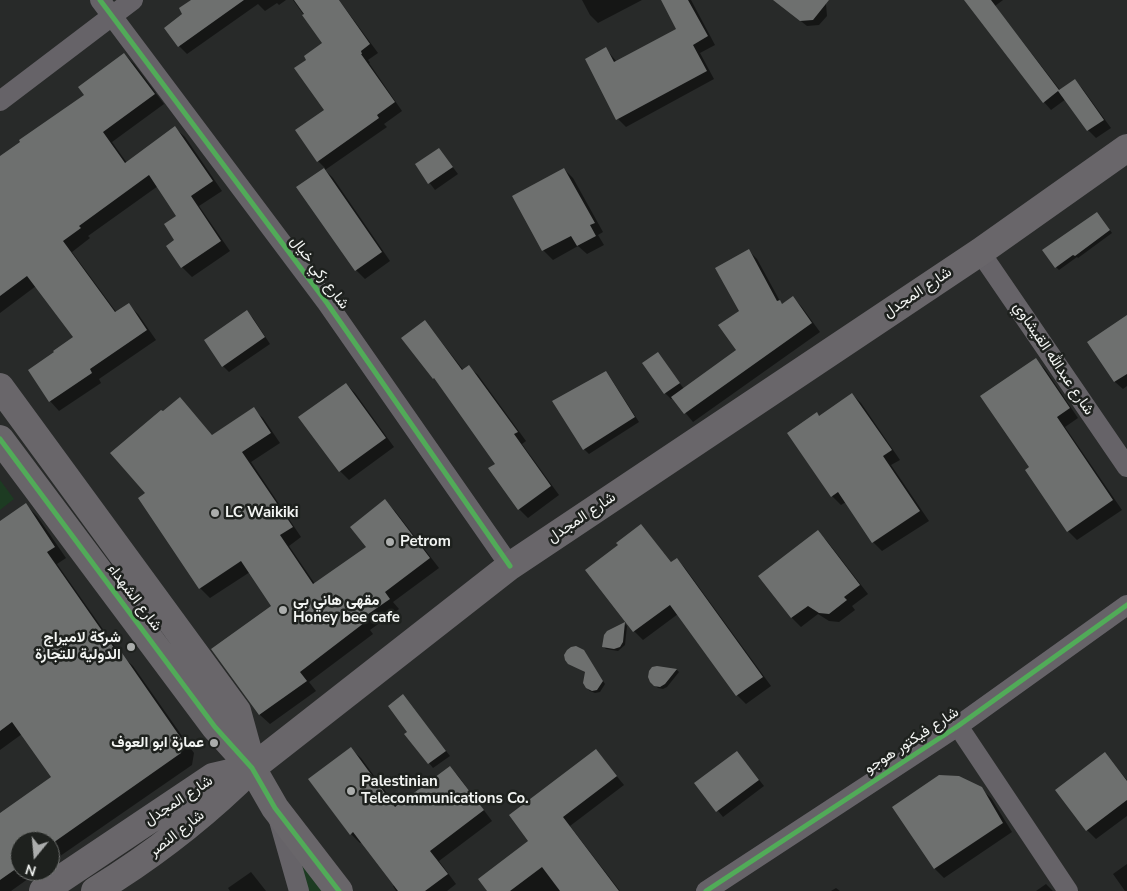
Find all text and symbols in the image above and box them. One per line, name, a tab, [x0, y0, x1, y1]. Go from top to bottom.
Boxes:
street label: شارع زكي خيال	[286, 233, 352, 313]
street label: شارع المجدل	[881, 264, 955, 322]
street label: شارع عبدالله القيشاوي	[1009, 299, 1097, 419]
street label: شارع المجدل	[545, 489, 619, 547]
place label: LC Waikiki	[225, 504, 299, 522]
marker: LC Waikiki	[209, 507, 221, 519]
place label: Petrom	[400, 533, 451, 551]
marker: Petrom	[384, 536, 396, 548]
street label: شارع الشهداء	[103, 561, 165, 635]
place label: مقهى هاني بي Honey bee cafe	[293, 592, 400, 627]
marker: مقهى هاني بي Honey bee cafe	[277, 604, 289, 616]
place label: شركة لاميراج الدولية للتجارة	[35, 629, 121, 664]
marker: شركة لاميراج الدولية للتجارة	[125, 641, 137, 653]
street label: شارع فيكتور هوجو	[861, 704, 963, 778]
place label: عمارة ابو العوف	[111, 734, 204, 752]
marker: عمارة ابو العوف	[208, 737, 220, 749]
street label: شارع المجدل	[141, 772, 217, 830]
place label: Palestinian Telecommunications Co.	[361, 773, 529, 808]
marker: Palestinian Telecommunications Co.	[345, 785, 357, 797]
street label: شارع النصر	[146, 807, 208, 861]
north arrow	[10, 831, 60, 881]
text: N	[23, 859, 39, 880]

